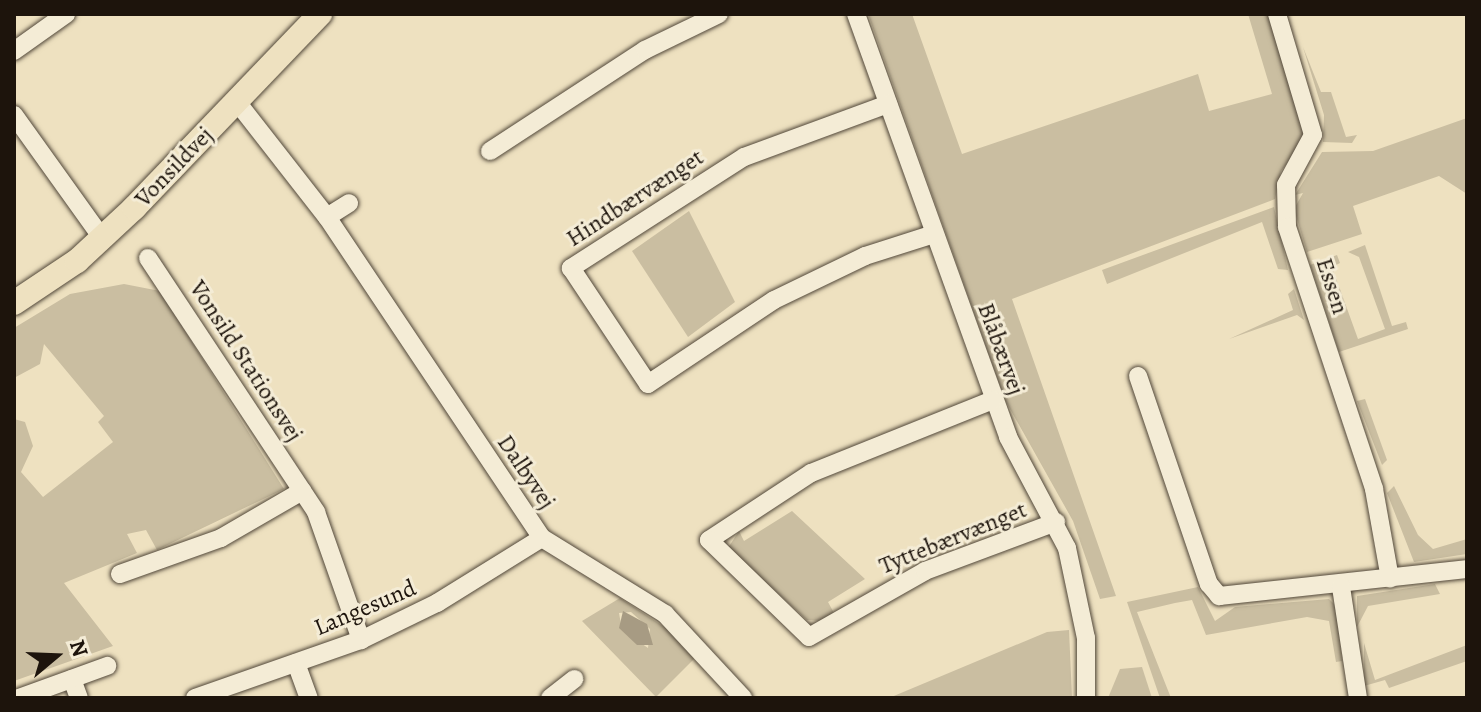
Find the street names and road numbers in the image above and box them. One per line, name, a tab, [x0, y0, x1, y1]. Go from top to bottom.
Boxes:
street label: Vonsildvej	[129, 121, 219, 213]
street label: Hindbærvænget	[561, 143, 709, 253]
street label: Essen	[1309, 254, 1355, 318]
street label: Vonsild Stationsvej	[183, 275, 309, 447]
street label: Blåbærvej	[971, 299, 1031, 399]
street label: Dalbyvej	[491, 429, 561, 515]
street label: Tyttebærvænget	[875, 495, 1031, 581]
street label: Langesund	[310, 574, 420, 642]

